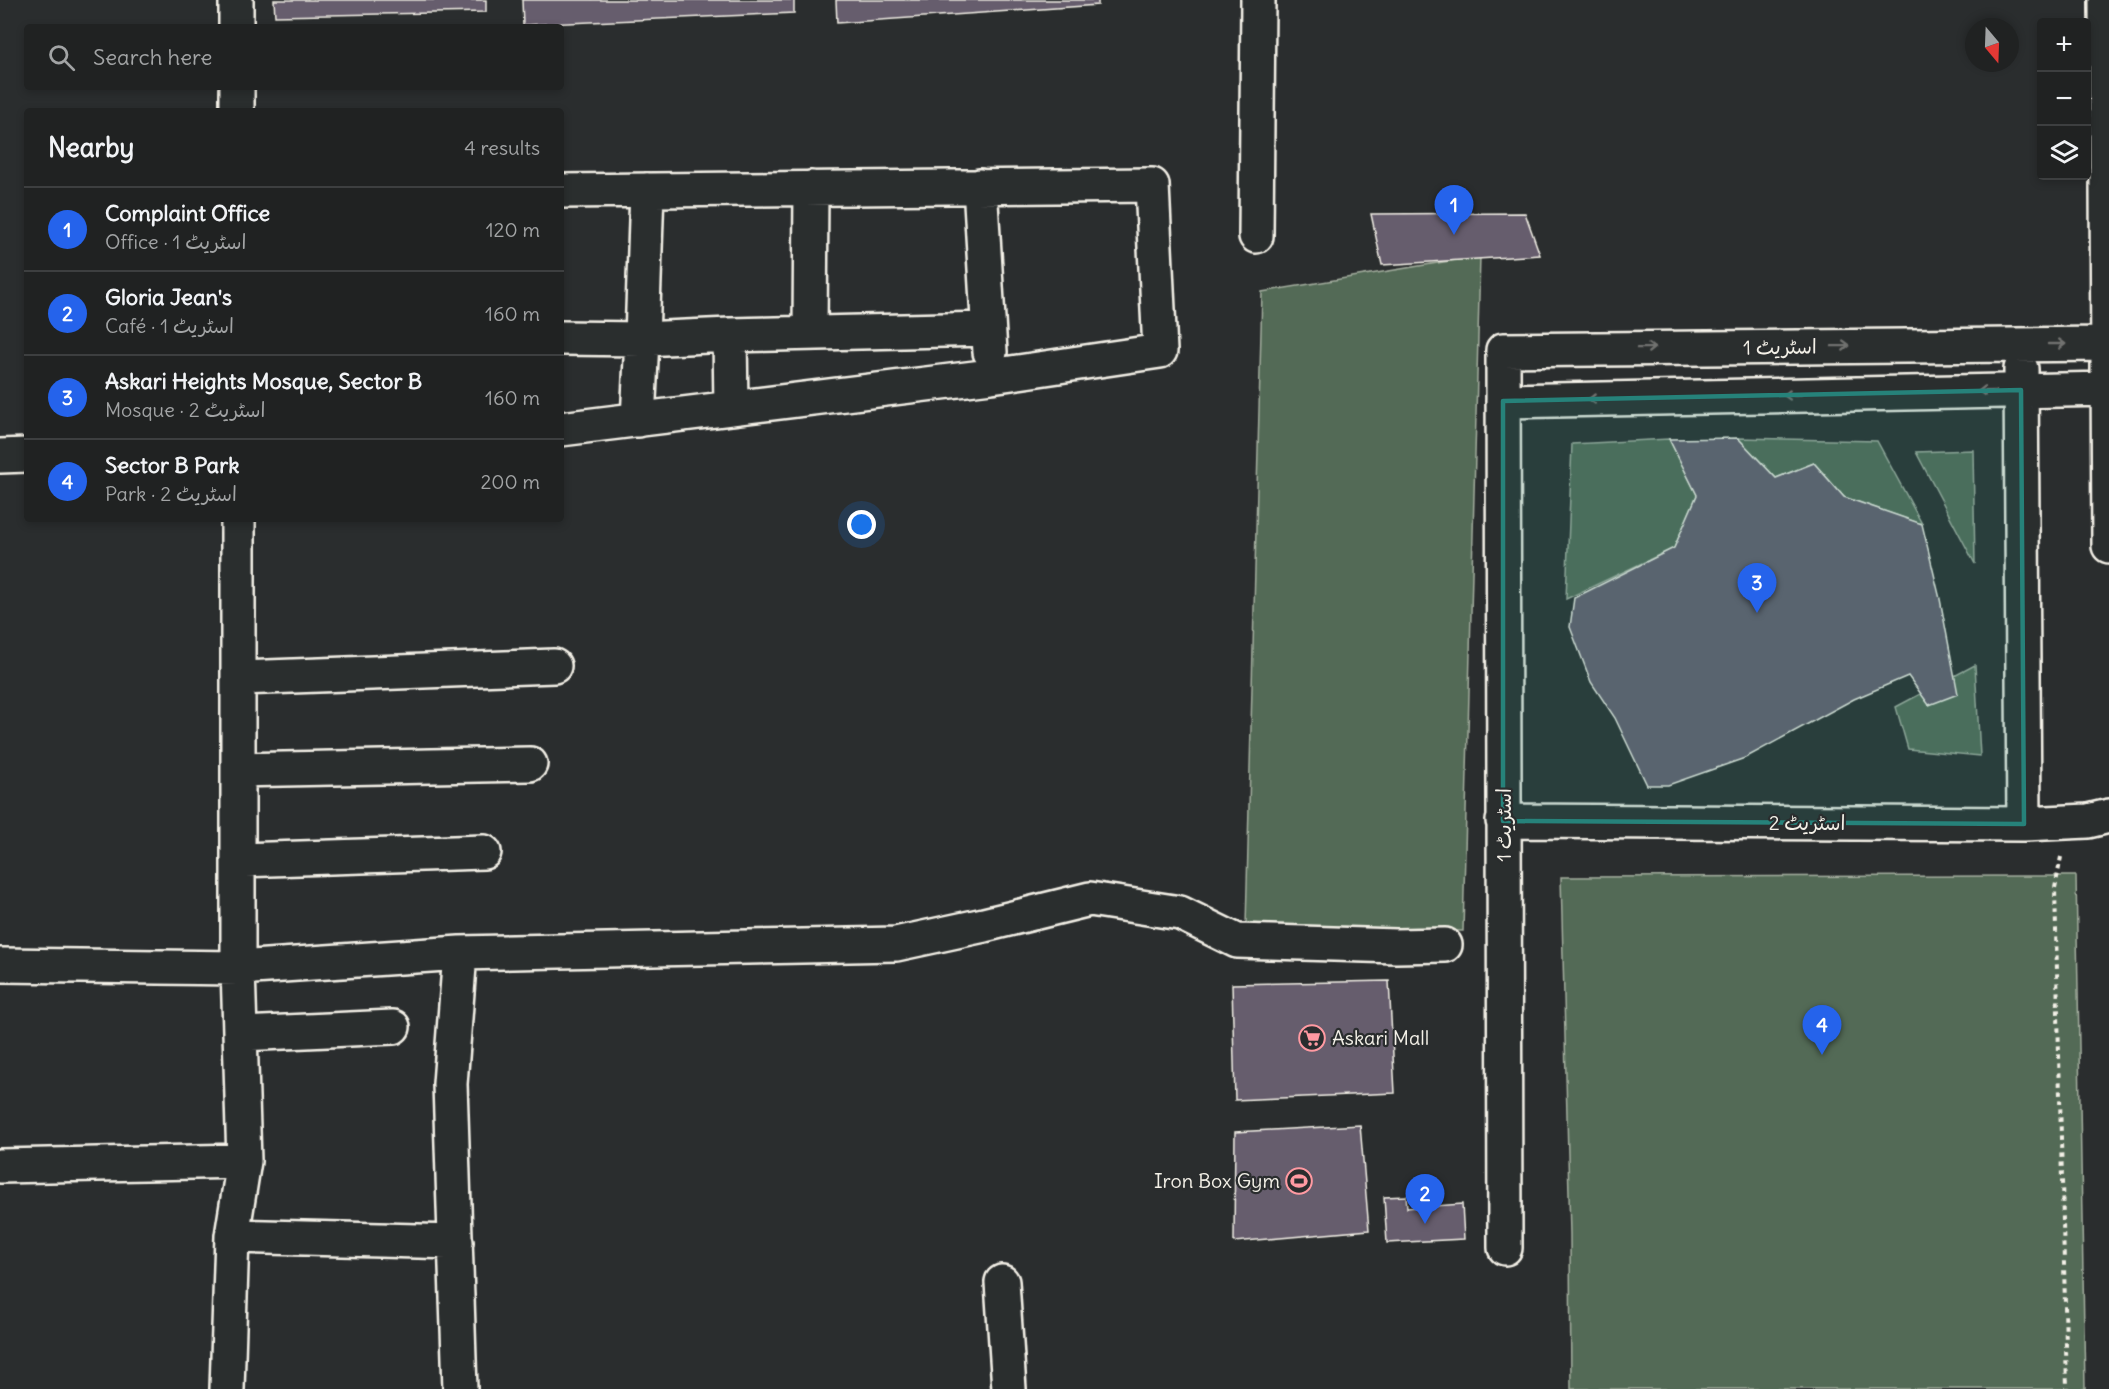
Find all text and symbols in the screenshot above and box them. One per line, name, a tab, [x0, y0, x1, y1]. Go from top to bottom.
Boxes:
north arrow	[1965, 18, 2019, 72]
map controls	[2037, 18, 2091, 180]
button: +	[2037, 18, 2091, 72]
search box	[24, 24, 564, 90]
icon: search	[45, 41, 78, 74]
text: Search here	[93, 43, 212, 71]
button: −	[2037, 72, 2091, 126]
button: layers	[2037, 126, 2091, 180]
text: Nearby	[48, 131, 134, 164]
text: 4 results	[464, 135, 540, 160]
pin: 1	[1434, 186, 1474, 235]
text: Complaint Office	[105, 199, 270, 227]
text: 1	[64, 217, 71, 242]
text: 120 m	[486, 217, 540, 242]
text: Office · اسٹریٹ 1	[105, 229, 246, 254]
text: Gloria Jean's	[105, 283, 232, 311]
text: 2	[62, 301, 73, 326]
text: 160 m	[485, 301, 540, 326]
text: Café · اسٹریٹ 1	[105, 313, 234, 338]
street label: اسٹریٹ 1	[1743, 333, 1817, 360]
one-way arrow	[2046, 338, 2066, 350]
one-way arrow	[1830, 340, 1850, 352]
one-way arrow	[1635, 342, 1655, 354]
text: Askari Heights Mosque, Sector B	[105, 367, 422, 395]
text: 3	[62, 385, 73, 410]
text: 160 m	[485, 385, 540, 410]
one-way arrow	[1977, 385, 1997, 397]
one-way arrow	[1782, 389, 1802, 401]
one-way arrow	[1588, 393, 1608, 405]
text: Mosque · اسٹریٹ 2	[105, 397, 266, 422]
text: Sector B Park	[105, 451, 239, 479]
text: 4	[62, 469, 73, 494]
text: 200 m	[480, 469, 540, 494]
text: Park · اسٹریٹ 2	[105, 481, 237, 506]
your location	[847, 510, 876, 539]
pin: 3	[1738, 564, 1776, 613]
street label: اسٹریٹ 1	[1491, 788, 1516, 862]
street label: اسٹریٹ 2	[1769, 810, 1845, 835]
pin: 4	[1802, 1006, 1842, 1055]
supermarket icon: Askari Mall	[1297, 1023, 1327, 1053]
place label: Askari Mall	[1332, 1025, 1429, 1050]
sports icon: Iron Box Gym	[1284, 1166, 1314, 1196]
place label: Iron Box Gym	[1154, 1168, 1280, 1193]
pin: 2	[1406, 1174, 1444, 1224]

